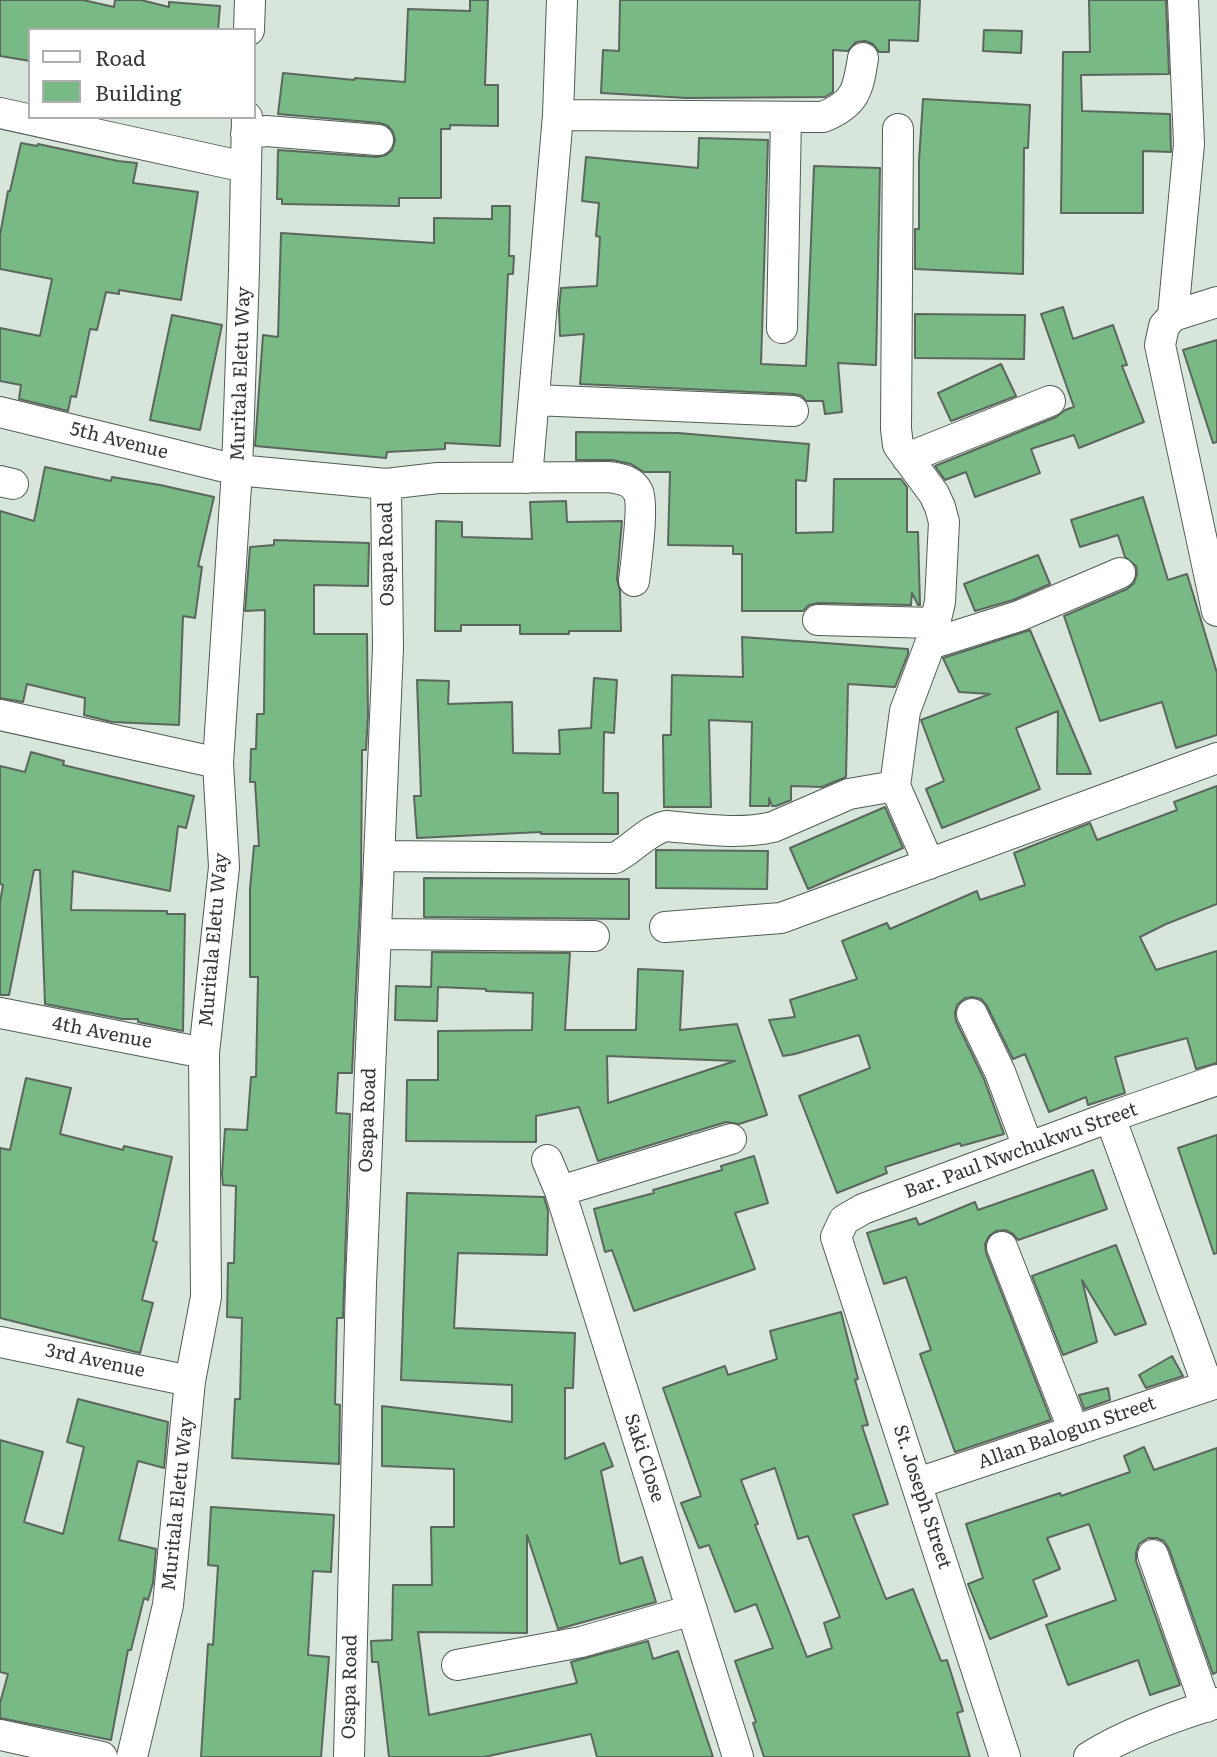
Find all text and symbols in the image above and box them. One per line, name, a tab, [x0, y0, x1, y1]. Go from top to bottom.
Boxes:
legend	[28, 28, 256, 119]
text: Road	[95, 41, 146, 72]
text: Building	[95, 76, 181, 107]
street label: Muritala Eletu Way	[227, 286, 255, 462]
street label: 5th Avenue	[68, 418, 170, 464]
street label: Osapa Road	[375, 501, 399, 607]
street label: Muritala Eletu Way	[195, 852, 233, 1028]
street label: 4th Avenue	[50, 1012, 154, 1054]
street label: Osapa Road	[355, 1067, 381, 1173]
street label: Bar. Paul Nwchukwu Street	[901, 1098, 1141, 1204]
street label: 3rd Avenue	[43, 1339, 147, 1383]
street label: Allan Balogun Street	[975, 1392, 1159, 1474]
street label: Saki Close	[619, 1411, 669, 1505]
street label: Muritala Eletu Way	[158, 1416, 198, 1592]
street label: St. Joseph Street	[888, 1422, 956, 1572]
street label: Osapa Road	[338, 1634, 362, 1740]

